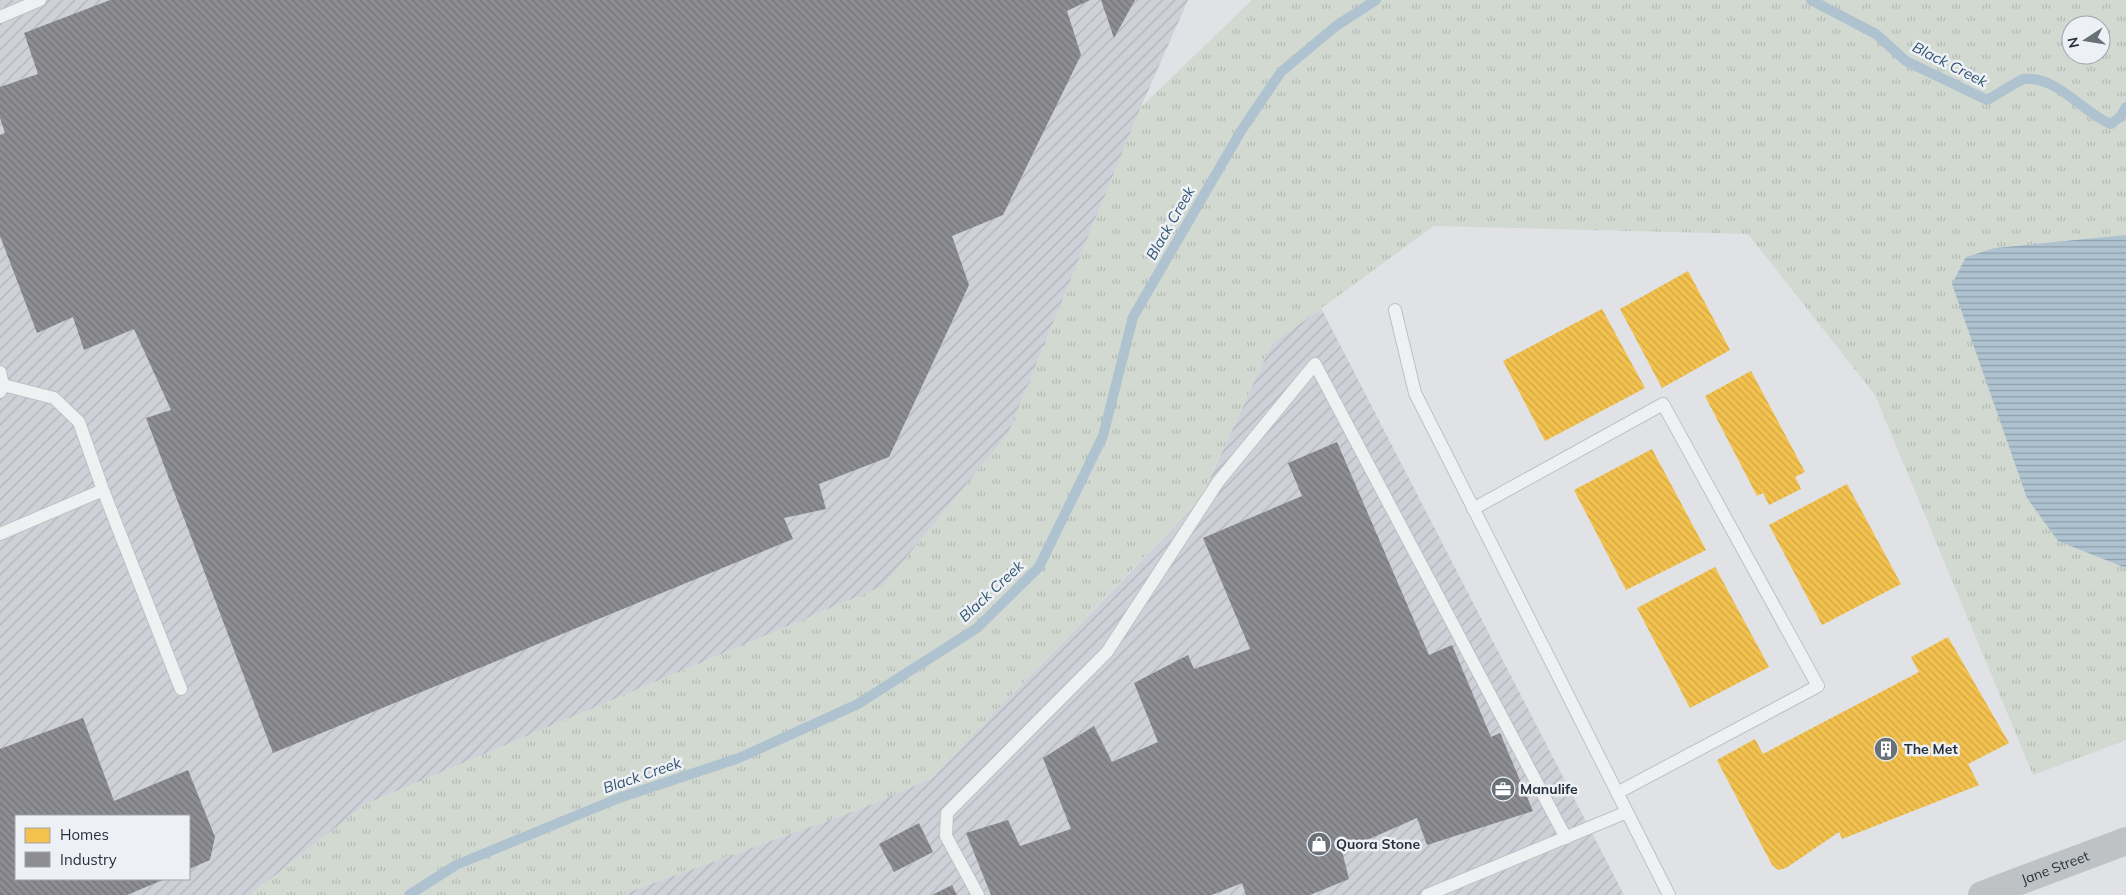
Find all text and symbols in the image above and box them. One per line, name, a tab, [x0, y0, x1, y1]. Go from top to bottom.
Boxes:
north arrow	[2061, 15, 2111, 65]
text: N	[2063, 36, 2083, 50]
water label: Black Creek	[1909, 37, 1992, 92]
water label: Black Creek	[1141, 182, 1199, 263]
water label: Black Creek	[955, 555, 1028, 626]
building icon: The Met	[1873, 736, 1899, 762]
place label: The Met	[1904, 740, 1958, 758]
water label: Black Creek	[600, 752, 685, 797]
office icon: Manulife	[1490, 776, 1516, 802]
place label: Manulife	[1520, 780, 1578, 798]
legend	[15, 815, 190, 880]
text: Homes	[60, 825, 109, 844]
shop icon: Quora Stone	[1306, 831, 1332, 857]
place label: Quora Stone	[1336, 835, 1421, 853]
street label: Jane Street	[2019, 847, 2092, 889]
text: Industry	[60, 850, 117, 869]

